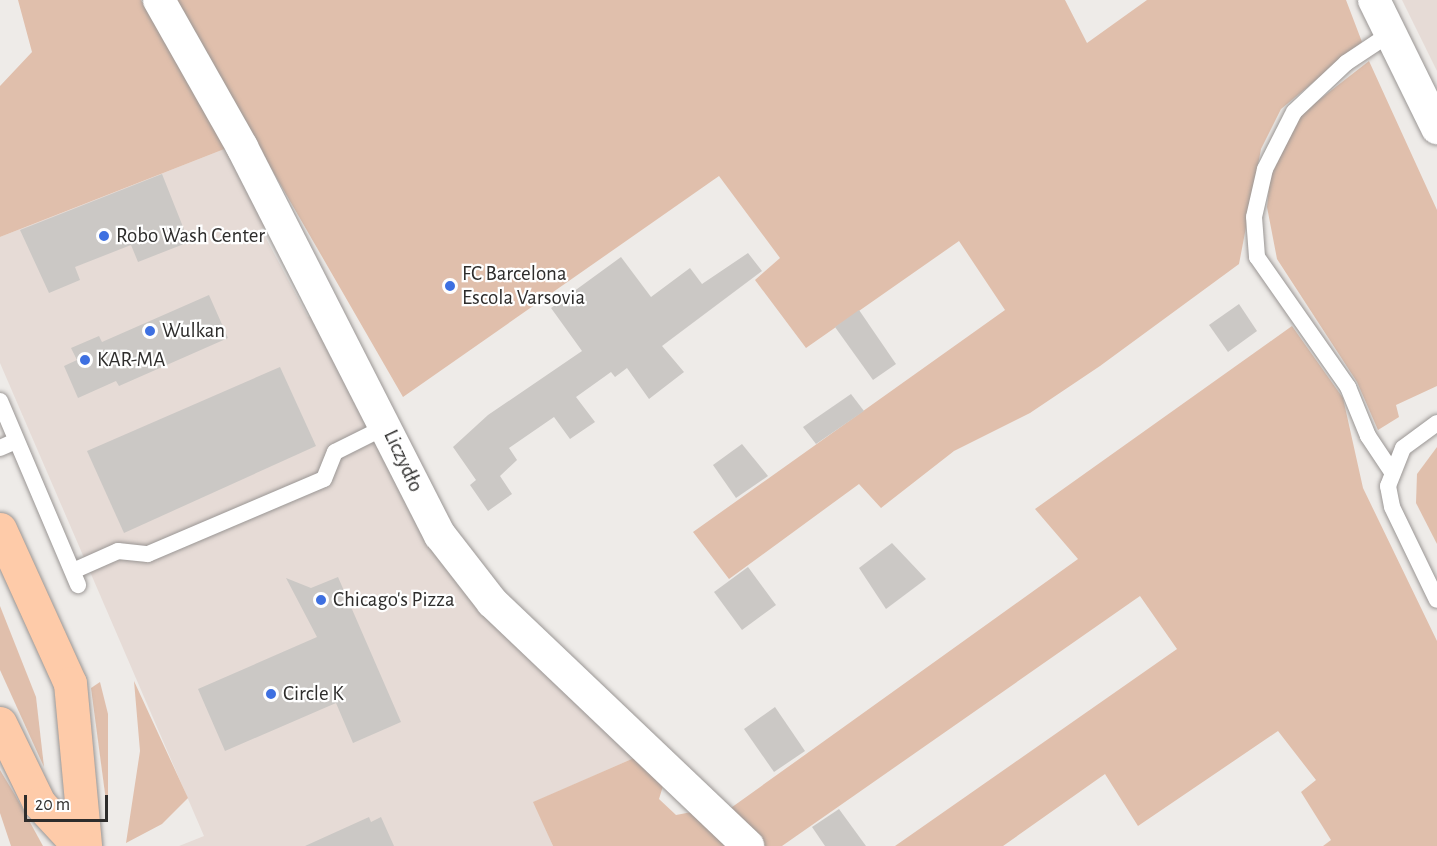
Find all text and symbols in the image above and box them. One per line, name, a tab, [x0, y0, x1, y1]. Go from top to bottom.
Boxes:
place label: Robo Wash Center	[116, 223, 265, 249]
marker: Robo Wash Center	[97, 229, 111, 243]
place label: FC Barcelona Escola Varsovia	[462, 261, 585, 311]
marker: FC Barcelona Escola Varsovia	[443, 279, 457, 293]
place label: Wulkan	[162, 318, 225, 344]
marker: Wulkan	[143, 324, 157, 338]
place label: KAR-MA	[97, 347, 165, 373]
marker: KAR-MA	[78, 353, 92, 367]
street label: Liczydło	[378, 426, 428, 496]
place label: Chicago's Pizza	[333, 587, 455, 613]
marker: Chicago's Pizza	[314, 593, 328, 607]
place label: Circle K	[283, 681, 344, 707]
marker: Circle K	[264, 687, 278, 701]
scale bar	[27, 783, 111, 821]
text: 20 m	[35, 796, 70, 814]

